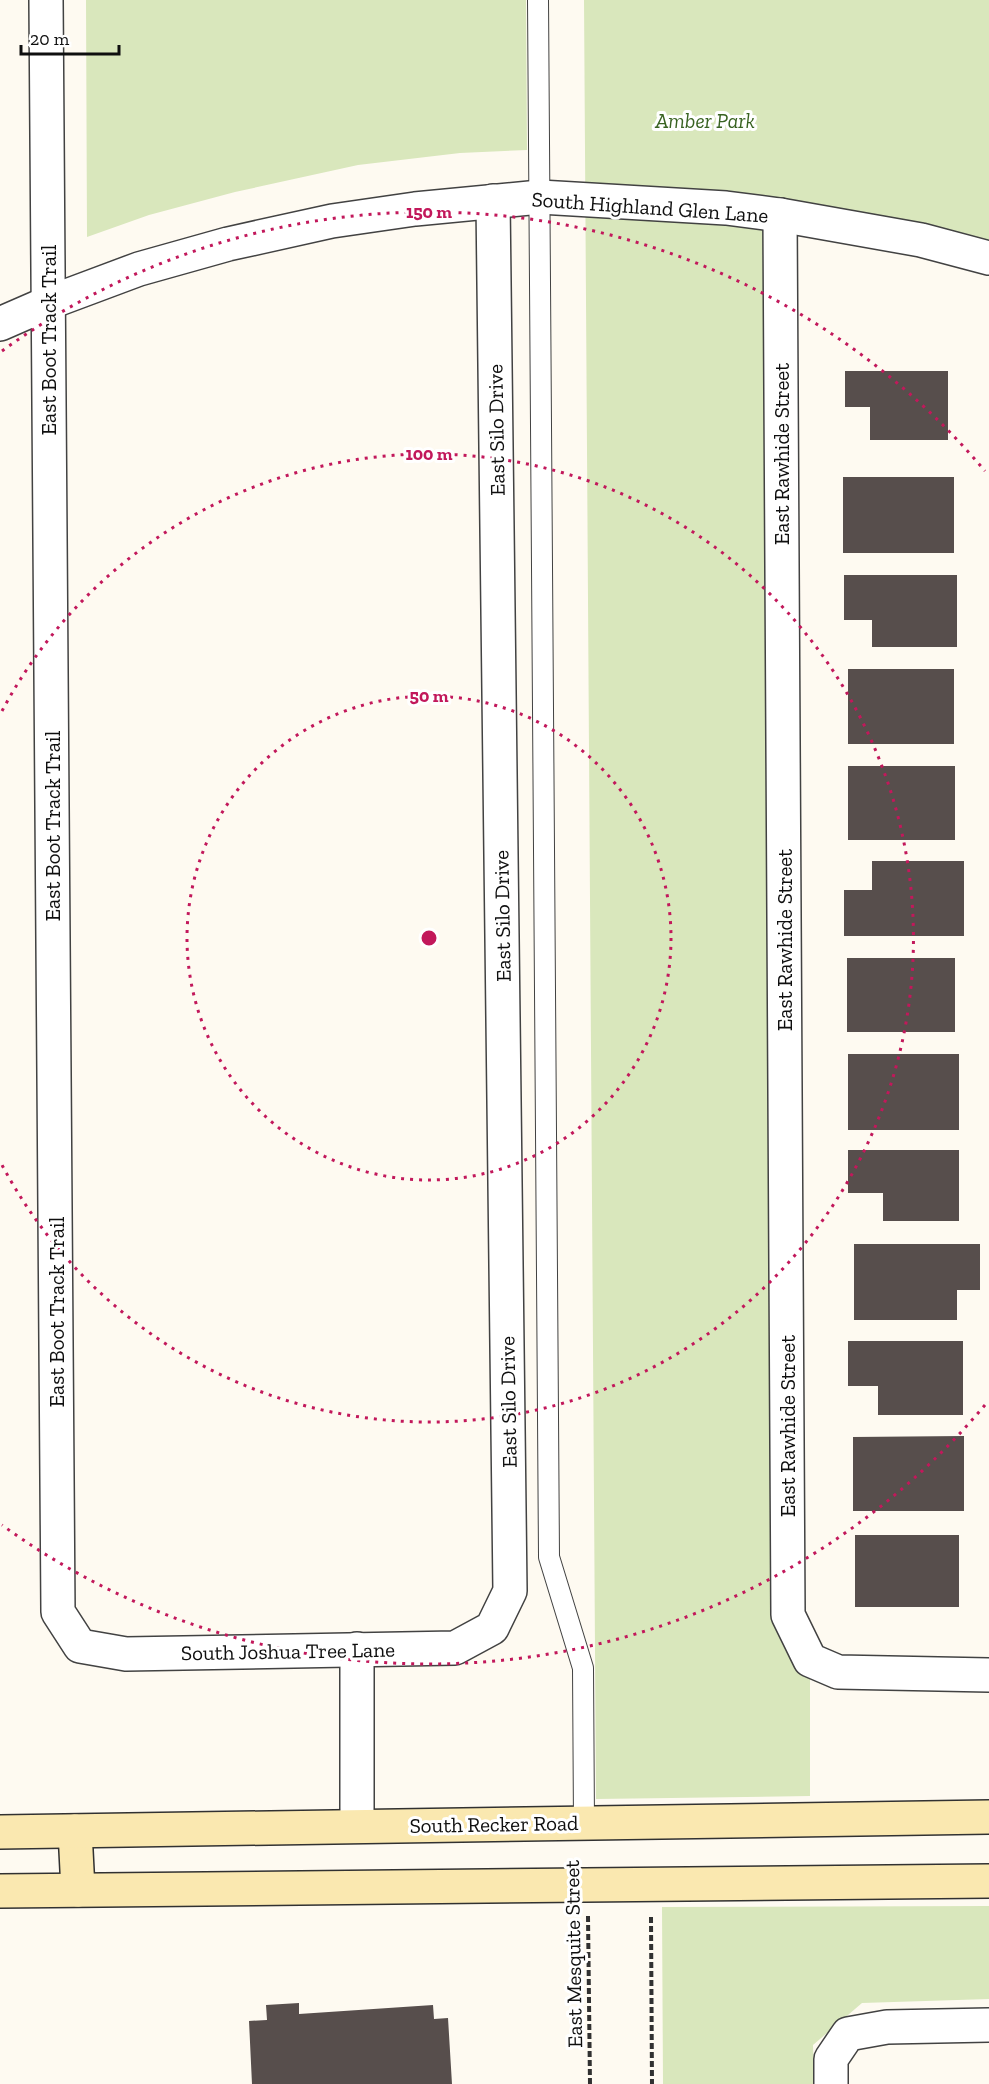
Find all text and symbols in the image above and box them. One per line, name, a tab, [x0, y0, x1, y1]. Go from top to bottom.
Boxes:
scale bar	[21, 18, 118, 56]
text: 20 m	[30, 28, 70, 50]
park label: Amber Park	[654, 108, 755, 133]
street label: South Highland Glen Lane	[531, 186, 769, 228]
text: 150 m	[406, 201, 452, 223]
street label: East Boot Track Trail	[36, 244, 61, 435]
street label: East Rawhide Street	[769, 363, 794, 545]
street label: East Silo Drive	[482, 364, 510, 496]
text: 100 m	[405, 443, 453, 465]
text: 50 m	[410, 685, 449, 707]
street label: East Boot Track Trail	[40, 730, 65, 921]
street label: East Rawhide Street	[772, 849, 797, 1031]
street label: East Silo Drive	[488, 850, 516, 982]
centre of rings	[419, 928, 439, 948]
street label: East Boot Track Trail	[44, 1216, 69, 1407]
street label: East Rawhide Street	[775, 1335, 800, 1517]
street label: East Silo Drive	[494, 1336, 522, 1468]
street label: South Joshua Tree Lane	[181, 1637, 395, 1665]
street label: South Recker Road	[409, 1810, 579, 1838]
street label: East Mesquite Street	[559, 1860, 587, 2048]

